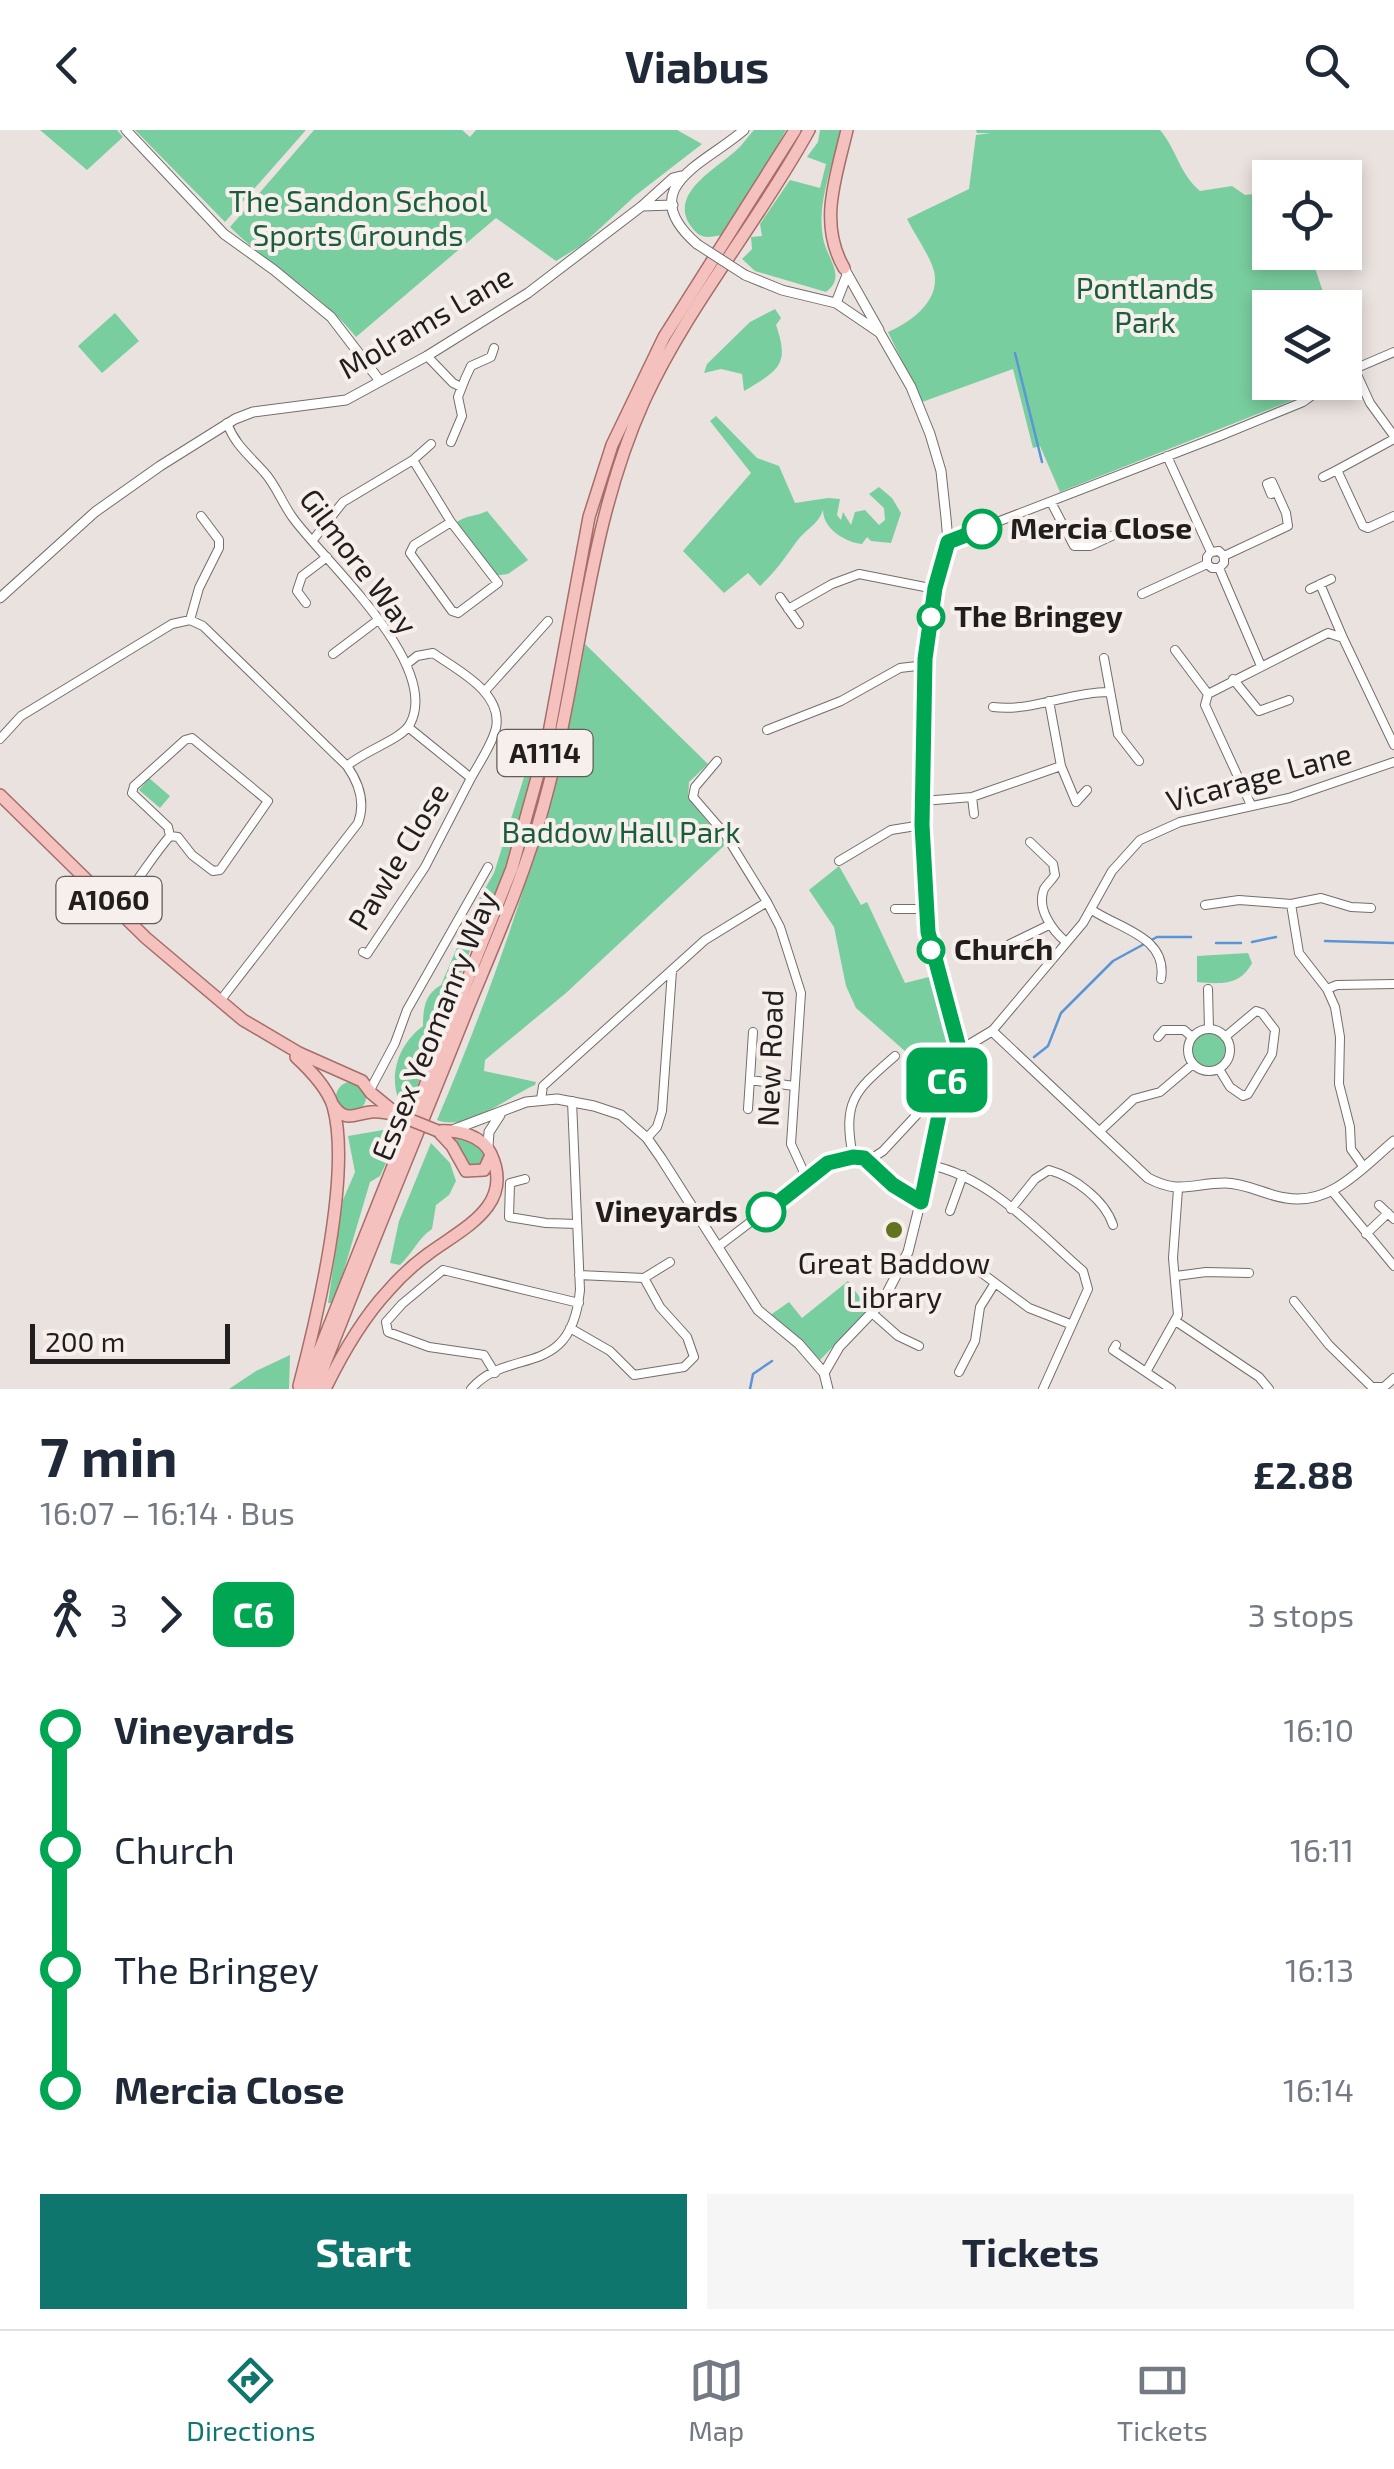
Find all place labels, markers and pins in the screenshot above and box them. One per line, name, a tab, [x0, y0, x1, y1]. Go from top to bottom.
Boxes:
place label: Mercia Close	[1010, 509, 1192, 545]
marker: Mercia Close	[963, 510, 1001, 548]
place label: The Bringey	[954, 597, 1123, 634]
marker: The Bringey	[918, 604, 944, 630]
place label: Church	[954, 930, 1053, 966]
marker: Church	[918, 937, 944, 963]
place label: Vineyards	[595, 1192, 738, 1229]
marker: Vineyards	[747, 1193, 785, 1231]
marker: Great Baddow Library	[883, 1219, 905, 1241]
place label: Great Baddow Library	[798, 1244, 990, 1314]

